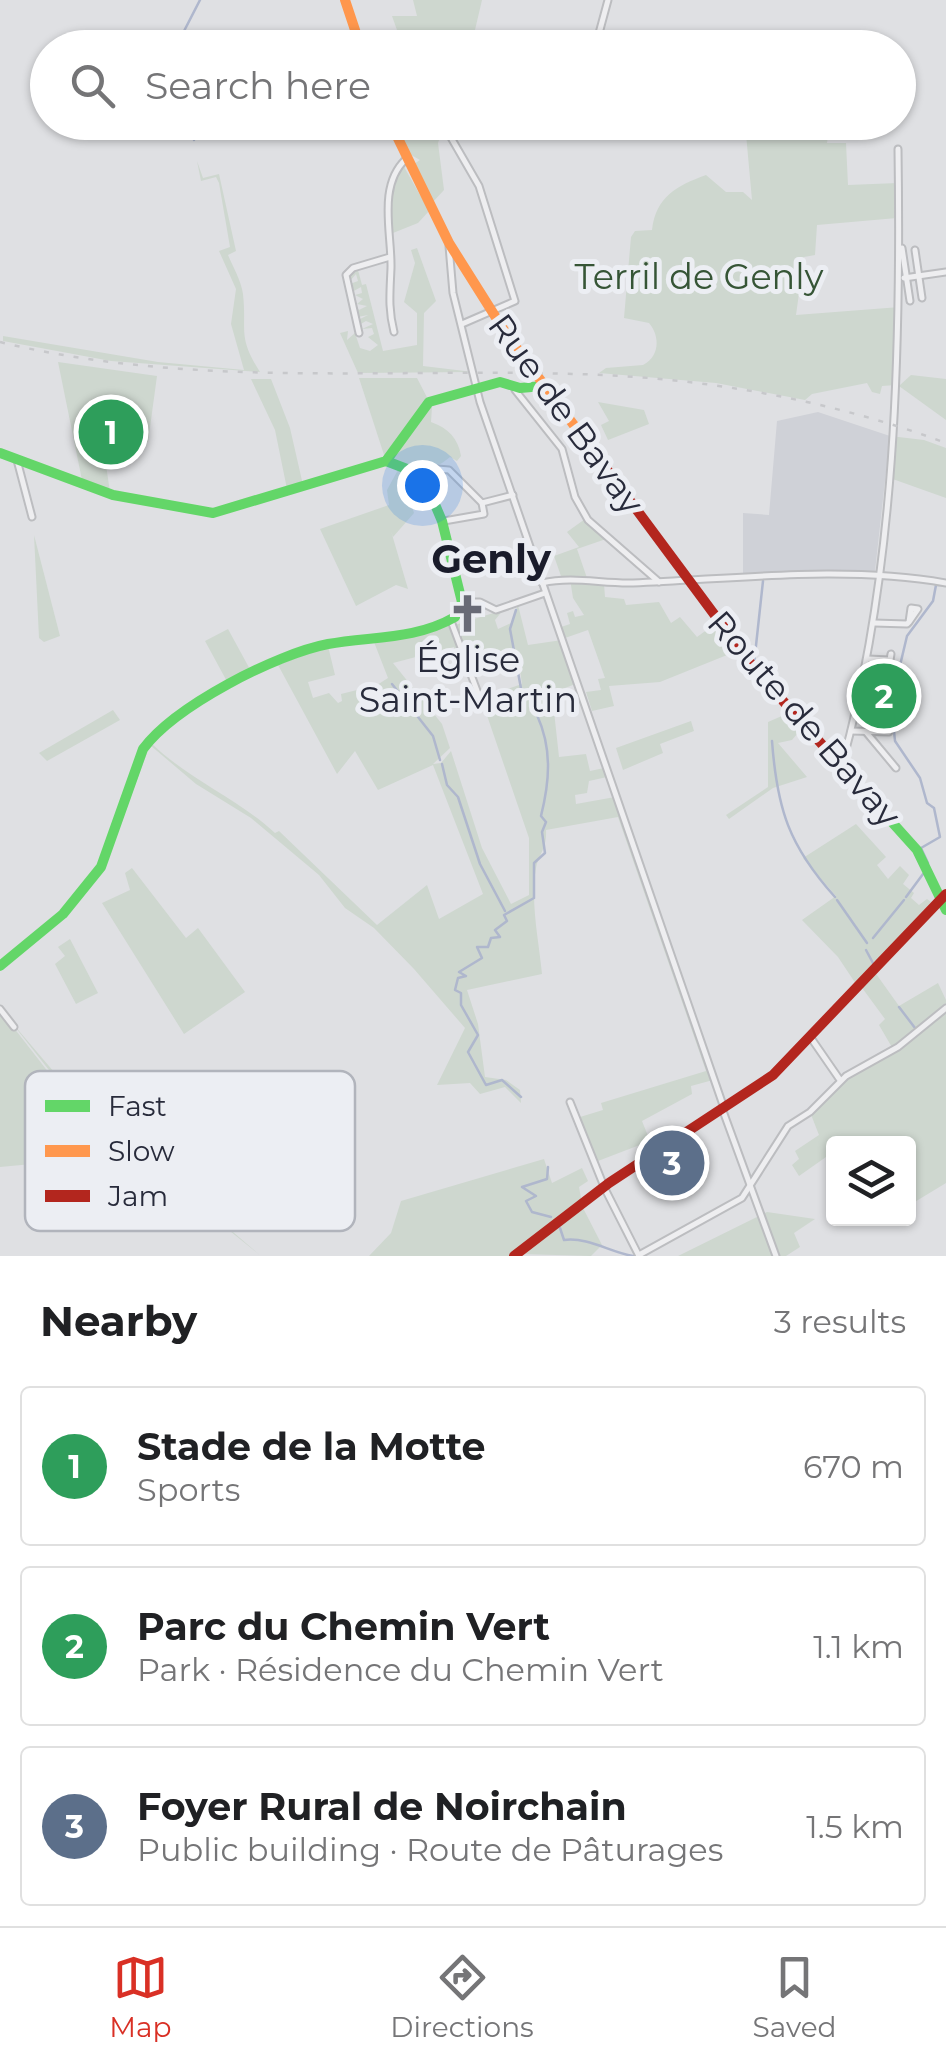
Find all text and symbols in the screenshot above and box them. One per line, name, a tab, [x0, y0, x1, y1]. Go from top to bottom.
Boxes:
search box	[30, 30, 916, 140]
icon: search	[65, 58, 120, 113]
text: Search here	[145, 62, 371, 109]
park label: Terril de Genly	[575, 255, 824, 298]
street label: Rue de Bavay	[479, 305, 653, 522]
pin: 1	[78, 394, 144, 470]
your location	[397, 460, 448, 511]
district label: Genly	[431, 534, 552, 583]
church icon: Église Saint-Martin	[447, 592, 489, 634]
street label: Route de Bavay	[699, 602, 910, 836]
place label: Église Saint-Martin	[359, 638, 577, 721]
pin: 2	[852, 658, 916, 734]
legend	[25, 1071, 355, 1231]
text: Fast	[108, 1089, 167, 1123]
pin: 3	[640, 1126, 704, 1200]
text: Slow	[108, 1134, 175, 1168]
map controls	[826, 1136, 916, 1226]
button: layers	[826, 1136, 916, 1226]
text: Jam	[107, 1179, 168, 1213]
text: Nearby	[40, 1295, 197, 1347]
text: 3 results	[774, 1302, 906, 1341]
text: Stade de la Motte	[137, 1423, 486, 1470]
text: 1	[68, 1447, 81, 1486]
text: 670 m	[803, 1447, 904, 1486]
text: Sports	[137, 1470, 240, 1509]
text: Parc du Chemin Vert	[137, 1603, 550, 1650]
text: 2	[65, 1627, 84, 1666]
text: 1.1 km	[813, 1627, 904, 1666]
text: Park · Résidence du Chemin Vert	[137, 1650, 664, 1689]
text: Foyer Rural de Noirchain	[137, 1783, 627, 1830]
text: 3	[65, 1807, 84, 1846]
text: 1.5 km	[806, 1807, 904, 1846]
text: Public building · Route de Pâturages	[137, 1830, 723, 1869]
tab: Map	[109, 1950, 172, 2044]
tab: Directions	[390, 1950, 534, 2044]
tab: Saved	[752, 1950, 837, 2044]

